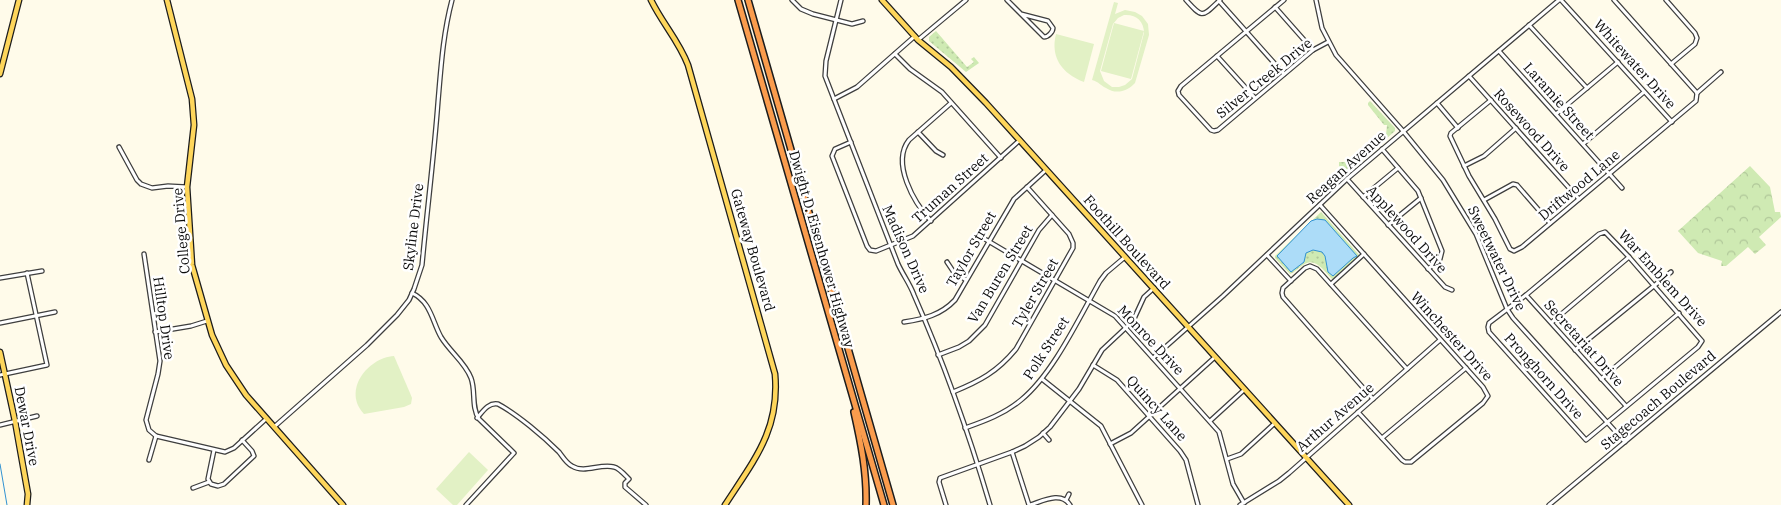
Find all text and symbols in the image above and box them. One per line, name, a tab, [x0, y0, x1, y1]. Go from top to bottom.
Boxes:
street label: Whitewater Drive	[1590, 15, 1680, 113]
street label: Silver Creek Drive	[1212, 34, 1316, 122]
street label: Laramie Street	[1520, 59, 1598, 143]
street label: Rosewood Drive	[1490, 85, 1574, 175]
street label: Reagan Avenue	[1302, 127, 1390, 207]
street label: Driftwood Lane	[1534, 146, 1624, 224]
street label: Dwight D. Eisenhower Highway	[785, 148, 859, 350]
street label: Truman Street	[908, 149, 992, 227]
street label: Applewood Drive	[1363, 181, 1451, 277]
street label: Skyline Drive	[399, 182, 427, 272]
street label: College Drive	[168, 187, 194, 275]
street label: Gateway Boulevard	[727, 187, 779, 314]
street label: Foothill Boulevard	[1080, 191, 1175, 293]
street label: Madison Drive	[878, 202, 934, 296]
street label: Sweetwater Drive	[1464, 203, 1530, 313]
street label: Taylor Street	[942, 208, 1000, 290]
street label: Van Buren Street	[964, 222, 1036, 326]
street label: War Emblem Drive	[1615, 226, 1711, 330]
street label: Tyler Street	[1008, 255, 1062, 331]
street label: Hilltop Drive	[149, 275, 179, 361]
street label: Winchester Drive	[1407, 288, 1497, 384]
street label: Secretariat Drive	[1540, 296, 1628, 390]
street label: Monroe Drive	[1114, 301, 1188, 379]
street label: Polk Street	[1019, 313, 1073, 383]
street label: Pronghorn Drive	[1501, 329, 1587, 423]
street label: Stagecoach Boulevard	[1597, 346, 1720, 454]
street label: Quincy Lane	[1123, 371, 1191, 445]
street label: Arthur Avenue	[1293, 378, 1377, 456]
street label: Dewar Drive	[10, 385, 44, 467]

